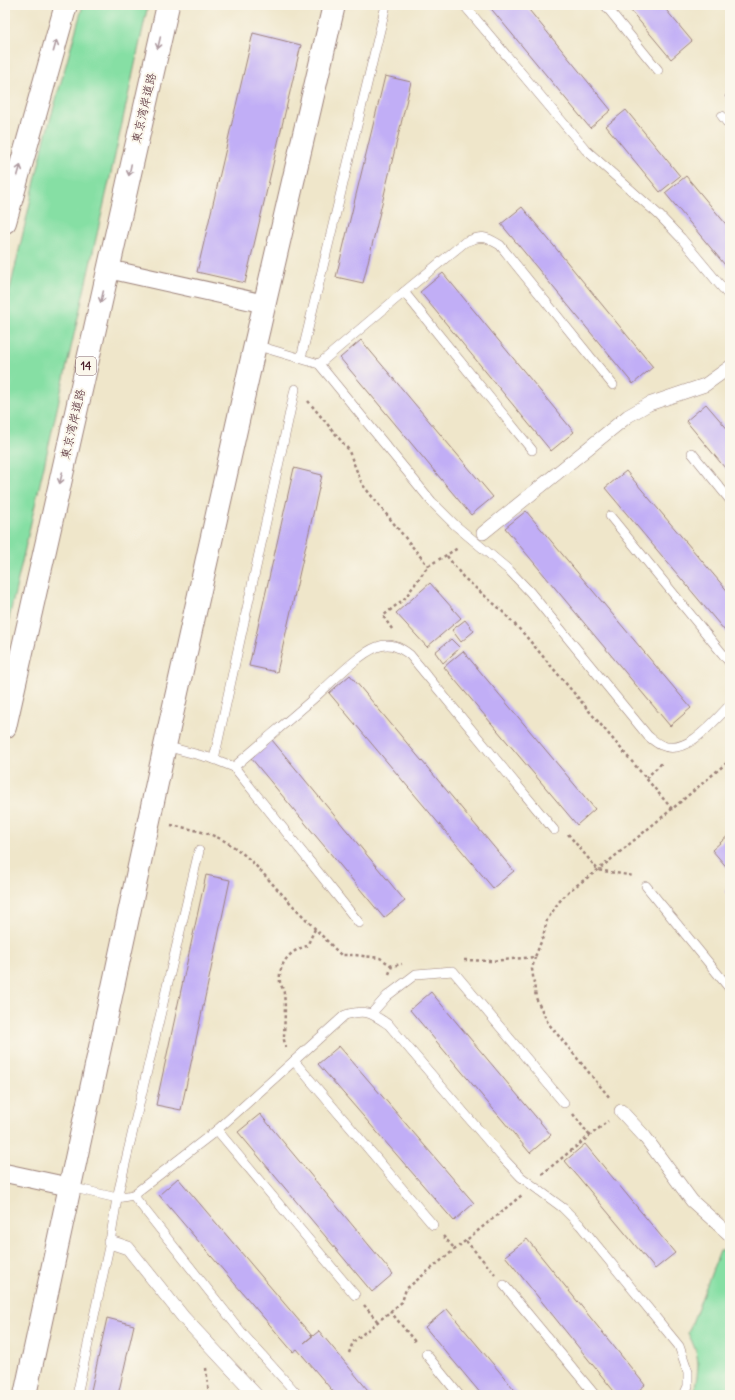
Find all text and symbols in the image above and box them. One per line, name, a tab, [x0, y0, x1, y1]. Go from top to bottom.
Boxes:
one-way arrow	[154, 36, 162, 49]
one-way arrow	[52, 39, 59, 52]
street label: 東京湾岸道路	[128, 71, 159, 145]
one-way arrow	[126, 163, 134, 176]
one-way arrow	[16, 164, 23, 177]
one-way arrow	[97, 290, 105, 303]
road number: 14	[76, 357, 96, 375]
street label: 東京湾岸道路	[57, 387, 88, 461]
one-way arrow	[57, 471, 65, 484]

